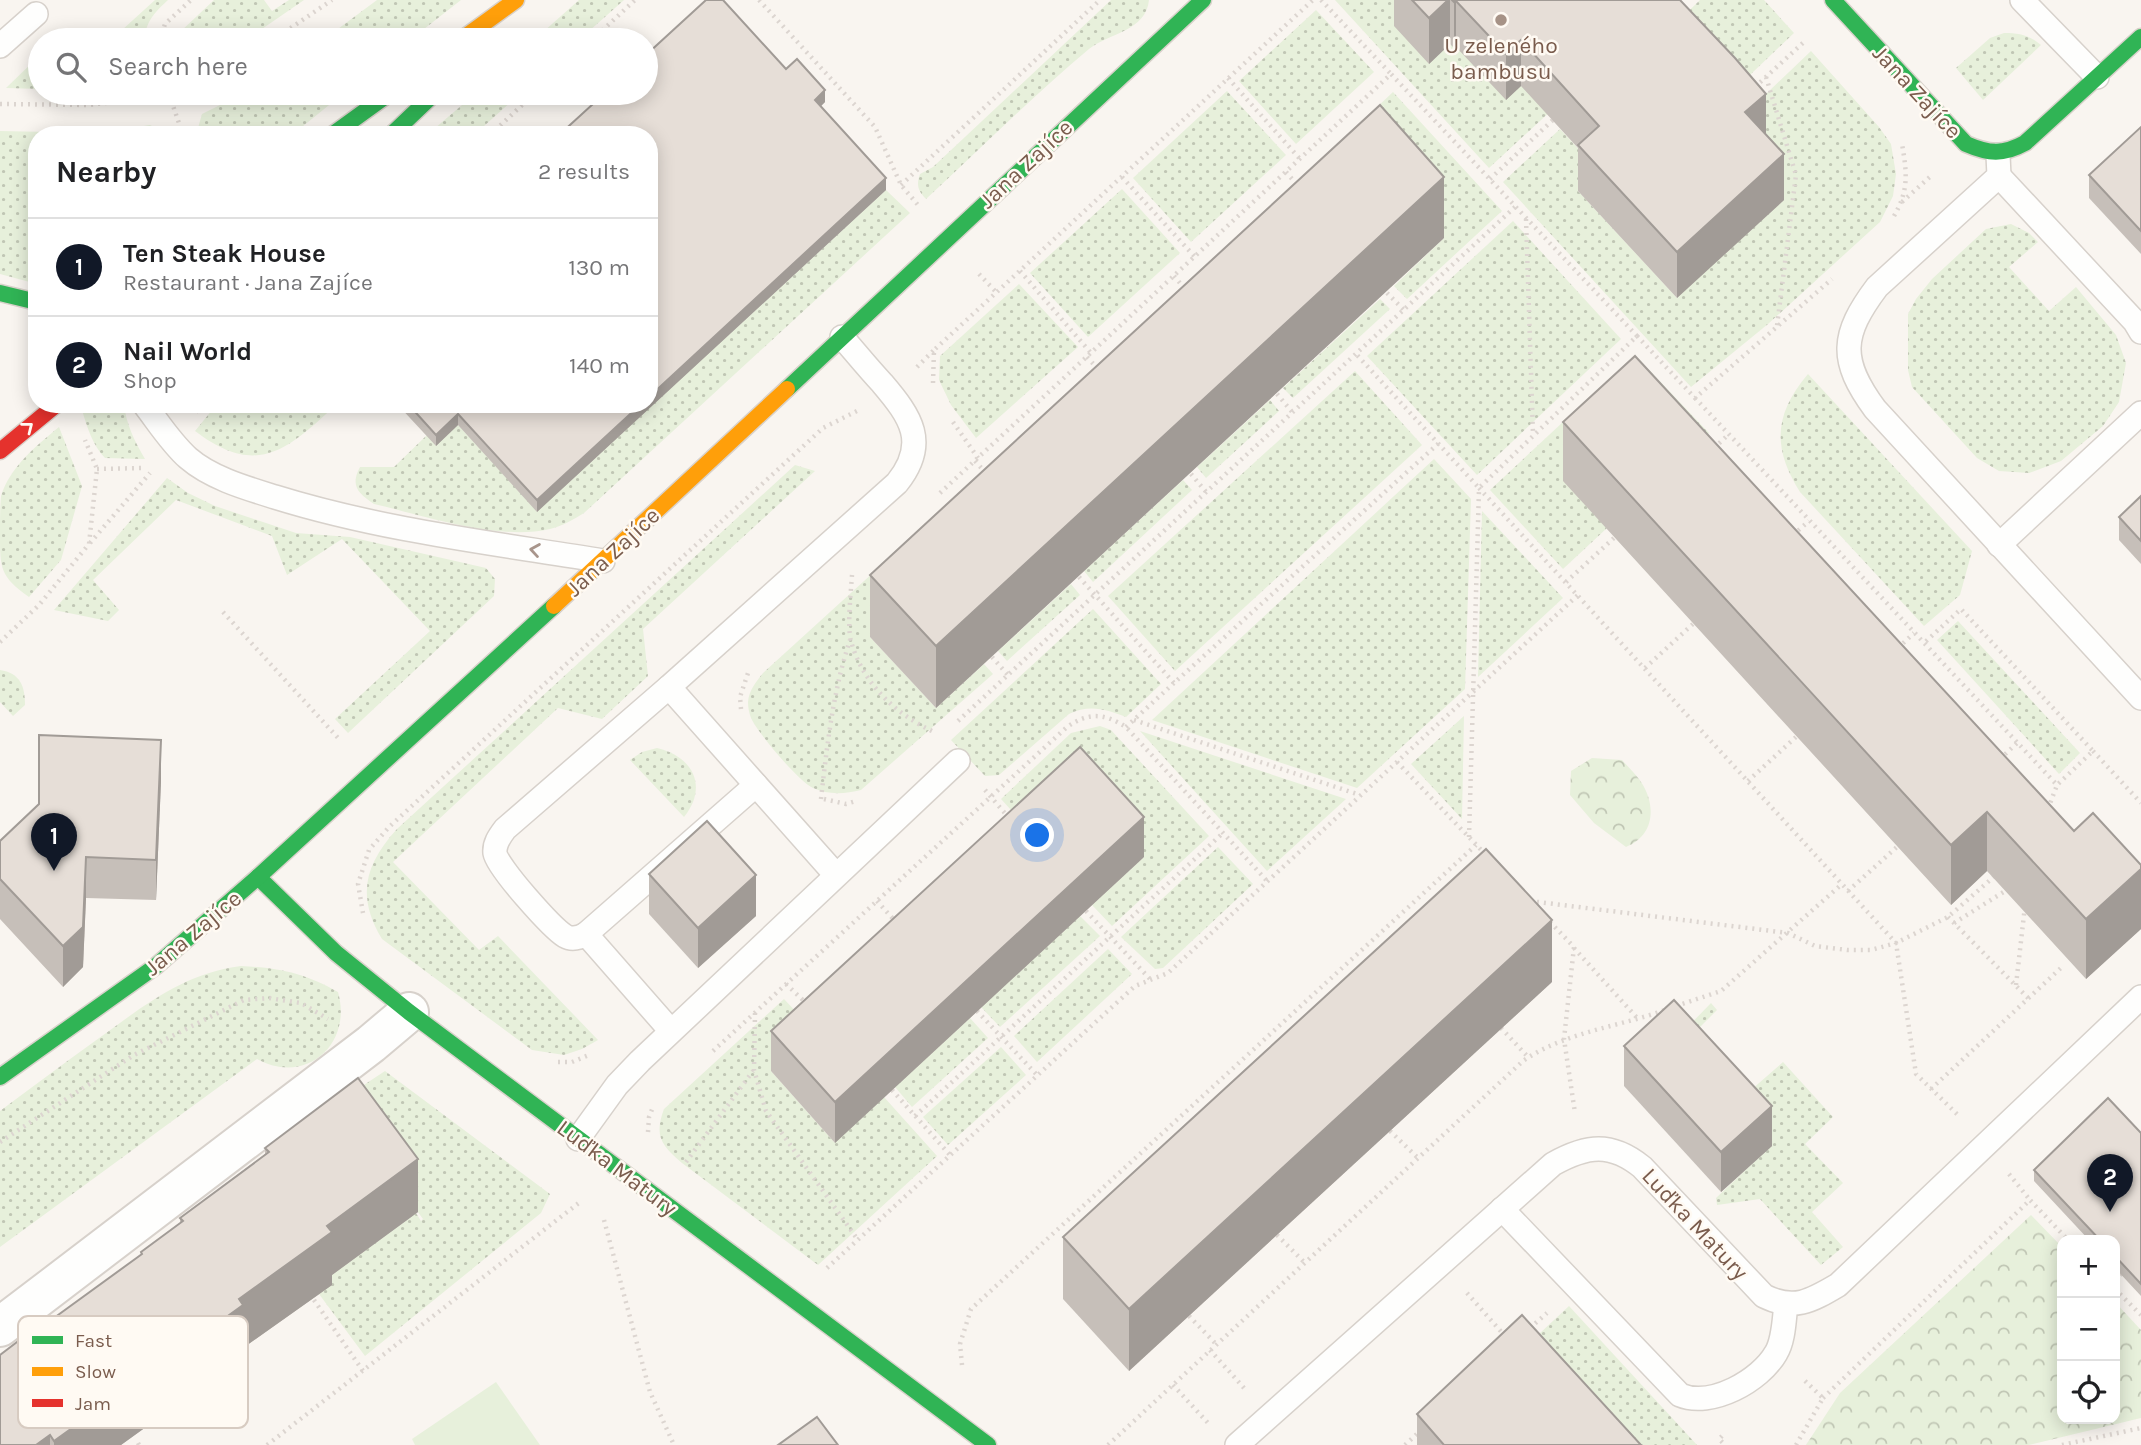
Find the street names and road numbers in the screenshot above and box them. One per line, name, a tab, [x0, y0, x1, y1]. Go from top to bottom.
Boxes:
street label: Jana Zajíce	[1867, 40, 1967, 144]
street label: Jana Zajíce	[974, 114, 1078, 214]
street label: Jana Zajíce	[561, 502, 665, 602]
street label: Jana Zajíce	[139, 885, 247, 981]
street label: Luďka Matury	[552, 1114, 683, 1222]
street label: Luďka Matury	[1636, 1162, 1754, 1286]

